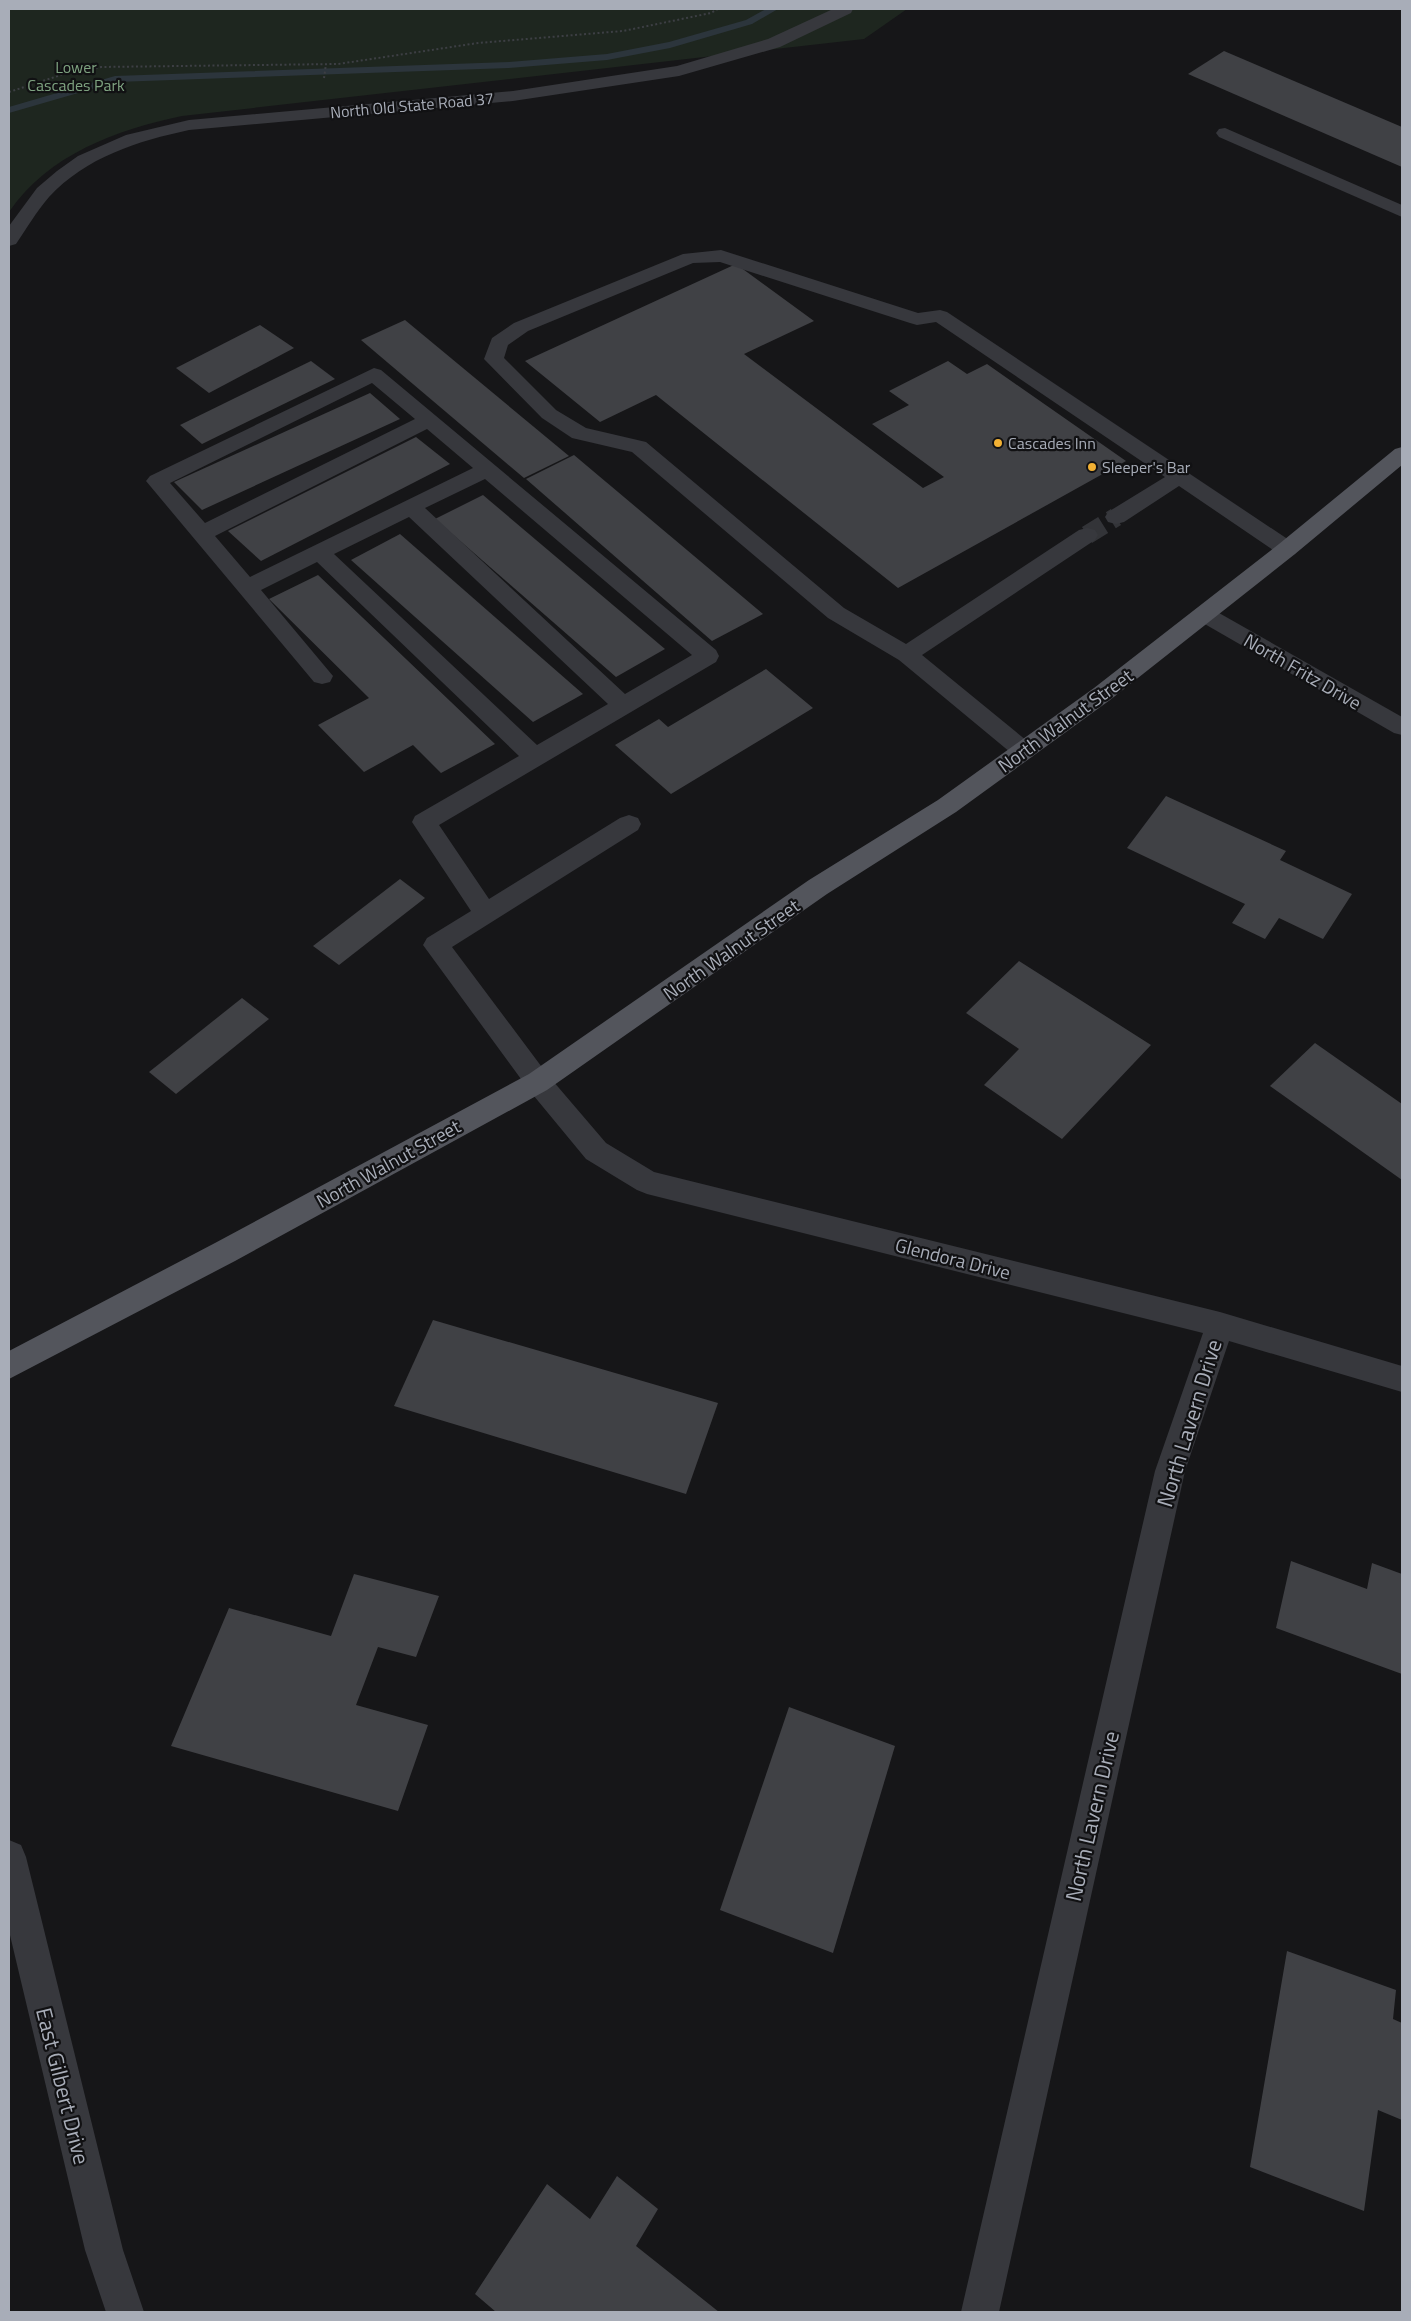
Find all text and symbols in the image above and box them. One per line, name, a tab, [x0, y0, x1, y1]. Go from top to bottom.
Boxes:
park label: Lower Cascades Park	[27, 55, 125, 97]
street label: North Old State Road 37	[329, 86, 495, 124]
place label: Cascades Inn	[1008, 431, 1096, 455]
marker: Cascades Inn	[992, 437, 1004, 449]
place label: Sleeper's Bar	[1102, 455, 1191, 479]
marker: Sleeper's Bar	[1086, 461, 1098, 473]
street label: North Fritz Drive	[1239, 625, 1367, 717]
street label: North Walnut Street	[991, 661, 1139, 779]
street label: North Walnut Street	[657, 891, 806, 1007]
street label: North Walnut Street	[311, 1111, 466, 1215]
street label: Glendora Drive	[892, 1230, 1014, 1286]
street label: North Lavern Drive	[1147, 1335, 1231, 1511]
street label: North Lavern Drive	[1056, 1728, 1128, 1904]
street label: East Gilbert Drive	[27, 2004, 99, 2168]

